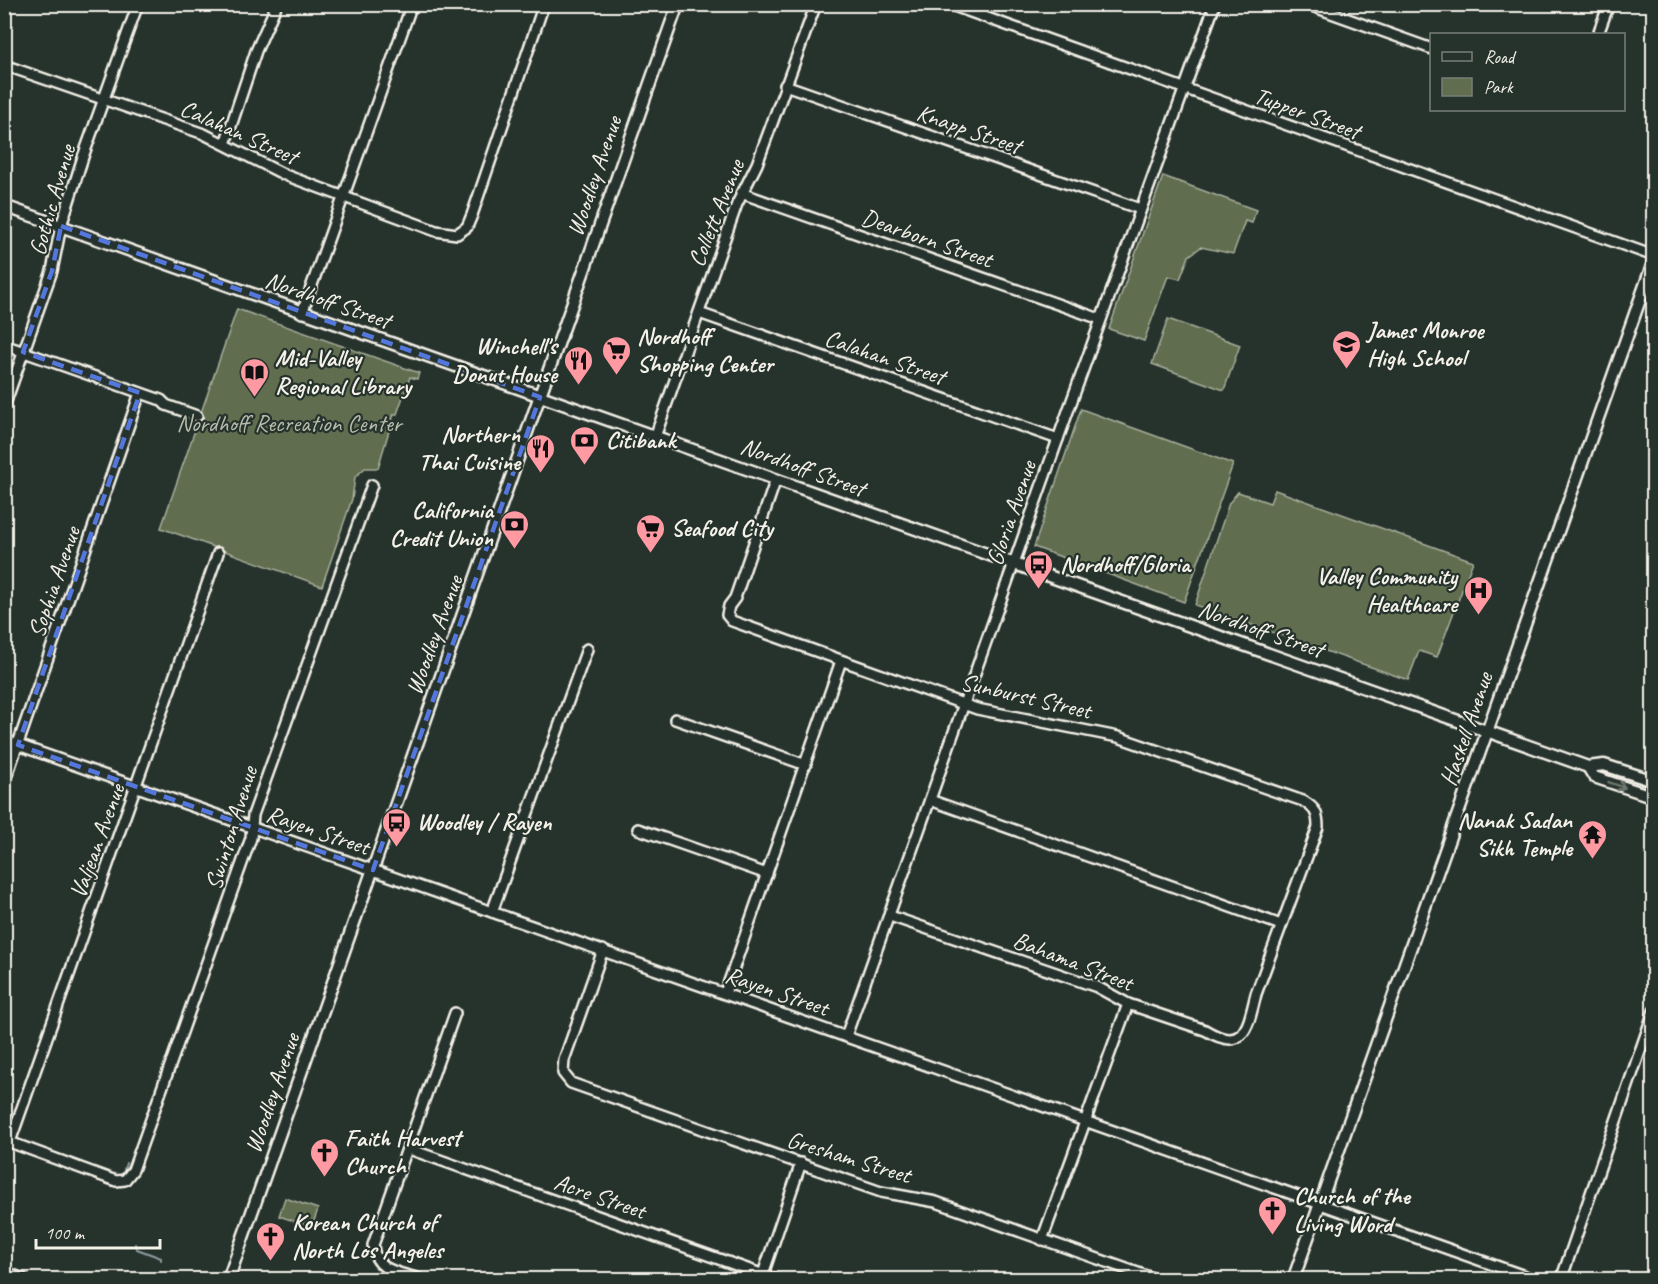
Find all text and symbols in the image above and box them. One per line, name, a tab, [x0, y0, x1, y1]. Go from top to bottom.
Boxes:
legend	[1430, 33, 1625, 111]
text: Road	[1484, 46, 1517, 68]
text: Park	[1484, 76, 1514, 98]
street label: Tupper Street	[1250, 80, 1367, 147]
street label: Calahan Street	[176, 93, 305, 172]
street label: Knapp Street	[913, 97, 1028, 162]
street label: Woodley Avenue	[560, 110, 629, 240]
street label: Gothic Avenue	[22, 139, 83, 259]
street label: Collett Avenue	[681, 153, 752, 271]
street label: Dearborn Street	[858, 202, 998, 275]
street label: Nordhoff Street	[261, 265, 397, 336]
place label: James Monroe High School	[1365, 315, 1485, 373]
place label: Nordhoff Shopping Center	[637, 321, 775, 379]
street label: Calahan Street	[821, 322, 952, 393]
school or university icon: James Monroe High School	[1330, 328, 1362, 370]
place label: Winchell's Donut House	[453, 331, 560, 389]
supermarket icon: Nordhoff Shopping Center	[600, 334, 632, 376]
place label: Mid-Valley Regional Library	[275, 343, 414, 401]
restaurant icon: Winchell's Donut House	[562, 344, 594, 386]
library icon: Mid-Valley Regional Library	[238, 356, 270, 398]
park label: Nordhoff Recreation Center	[177, 408, 404, 438]
place label: Northern Thai Cuisine	[418, 419, 522, 477]
bank icon: Citibank	[569, 424, 601, 466]
place label: Citibank	[606, 425, 678, 455]
street label: Nordhoff Street	[737, 431, 872, 504]
restaurant icon: Northern Thai Cuisine	[525, 432, 557, 474]
street label: Gloria Avenue	[979, 455, 1044, 569]
place label: California Credit Union	[390, 495, 495, 553]
bank icon: California Credit Union	[498, 508, 530, 550]
supermarket icon: Seafood City	[634, 512, 666, 554]
place label: Seafood City	[671, 513, 775, 543]
street label: Sophia Avenue	[21, 521, 88, 641]
bus stop icon: Nordhoff/Gloria	[1023, 548, 1055, 590]
place label: Nordhoff/Gloria	[1060, 549, 1192, 579]
place label: Valley Community Healthcare	[1316, 561, 1459, 619]
street label: Woodley Avenue	[399, 569, 470, 699]
hospital icon: Valley Community Healthcare	[1462, 574, 1494, 616]
street label: Nordhoff Street	[1194, 594, 1330, 665]
street label: Sunburst Street	[958, 666, 1096, 726]
street label: Haskell Avenue	[1433, 666, 1500, 790]
street label: Swinton Avenue	[198, 761, 265, 893]
street label: Valjean Avenue	[62, 778, 132, 902]
one-way arrow	[1607, 780, 1626, 791]
street label: Rayen Street	[263, 798, 375, 862]
place label: Nanak Sadan Sikh Temple	[1457, 805, 1574, 863]
bus stop icon: Woodley / Rayen	[380, 806, 412, 848]
place label: Woodley / Rayen	[417, 807, 553, 837]
temple icon: Nanak Sadan Sikh Temple	[1577, 818, 1609, 860]
street label: Bahama Street	[1009, 924, 1139, 998]
street label: Rayen Street	[722, 959, 834, 1023]
street label: Woodley Avenue	[238, 1027, 307, 1157]
place label: Faith Harvest Church	[345, 1123, 465, 1181]
street label: Gresham Street	[783, 1124, 916, 1191]
church icon: Faith Harvest Church	[308, 1136, 340, 1178]
street label: Acre Street	[550, 1166, 652, 1226]
place label: Church of the Living Word	[1294, 1181, 1412, 1239]
church icon: Church of the Living Word	[1257, 1194, 1289, 1236]
place label: Korean Church of North Los Angeles	[292, 1207, 445, 1265]
scale bar	[36, 1212, 160, 1250]
church icon: Korean Church of North Los Angeles	[255, 1220, 287, 1262]
text: 100 m	[45, 1222, 86, 1244]

